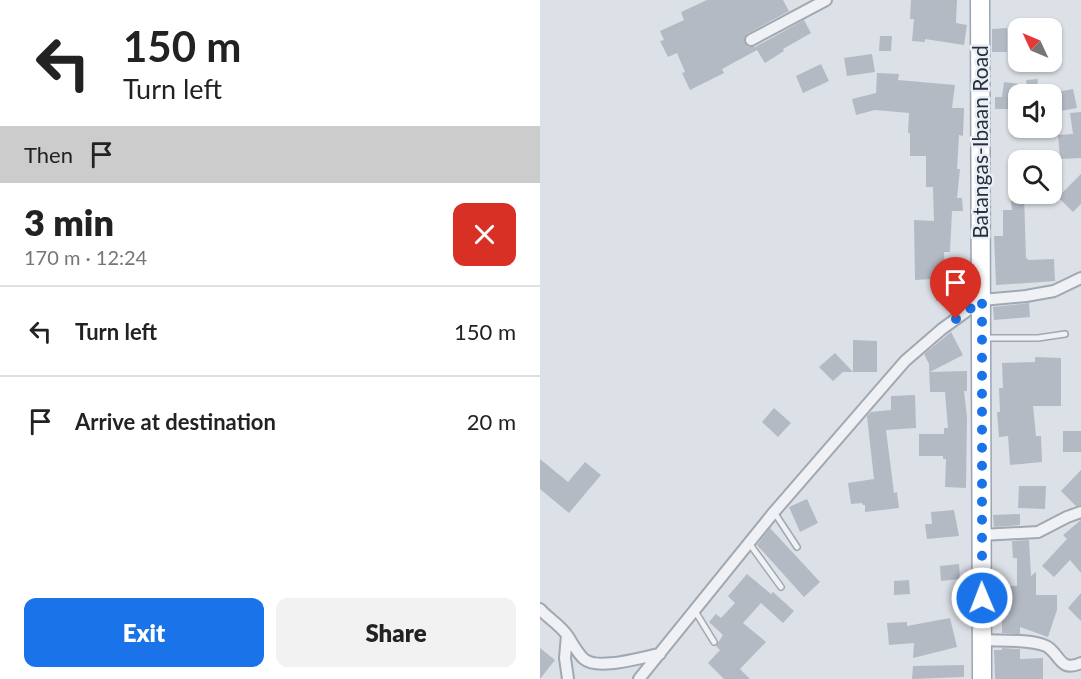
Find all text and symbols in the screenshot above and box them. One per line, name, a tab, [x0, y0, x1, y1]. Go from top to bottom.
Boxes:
north arrow	[1008, 18, 1062, 72]
map controls	[1008, 18, 1062, 204]
text: 150 m	[123, 21, 241, 71]
icon: left	[24, 24, 102, 102]
street label: Batangas-Ibaan Road	[967, 45, 992, 239]
text: Turn left	[123, 72, 222, 105]
button: sound	[1008, 84, 1062, 138]
icon: arrive	[85, 138, 118, 171]
text: Then	[24, 141, 73, 168]
button: search	[1008, 150, 1062, 204]
text: 3 min	[24, 200, 114, 244]
button: close	[453, 203, 516, 266]
text: 170 m · 12:24	[24, 245, 147, 269]
pin	[930, 257, 981, 319]
icon: arrive	[939, 266, 972, 299]
icon: left	[24, 315, 57, 348]
text: Turn left	[75, 318, 157, 345]
text: 150 m	[454, 318, 516, 345]
icon: arrive	[24, 405, 57, 438]
text: Arrive at destination	[75, 408, 276, 435]
text: 20 m	[467, 408, 516, 435]
position arrow	[950, 566, 1014, 630]
button: Exit	[24, 598, 264, 667]
button: Share	[276, 598, 516, 667]

